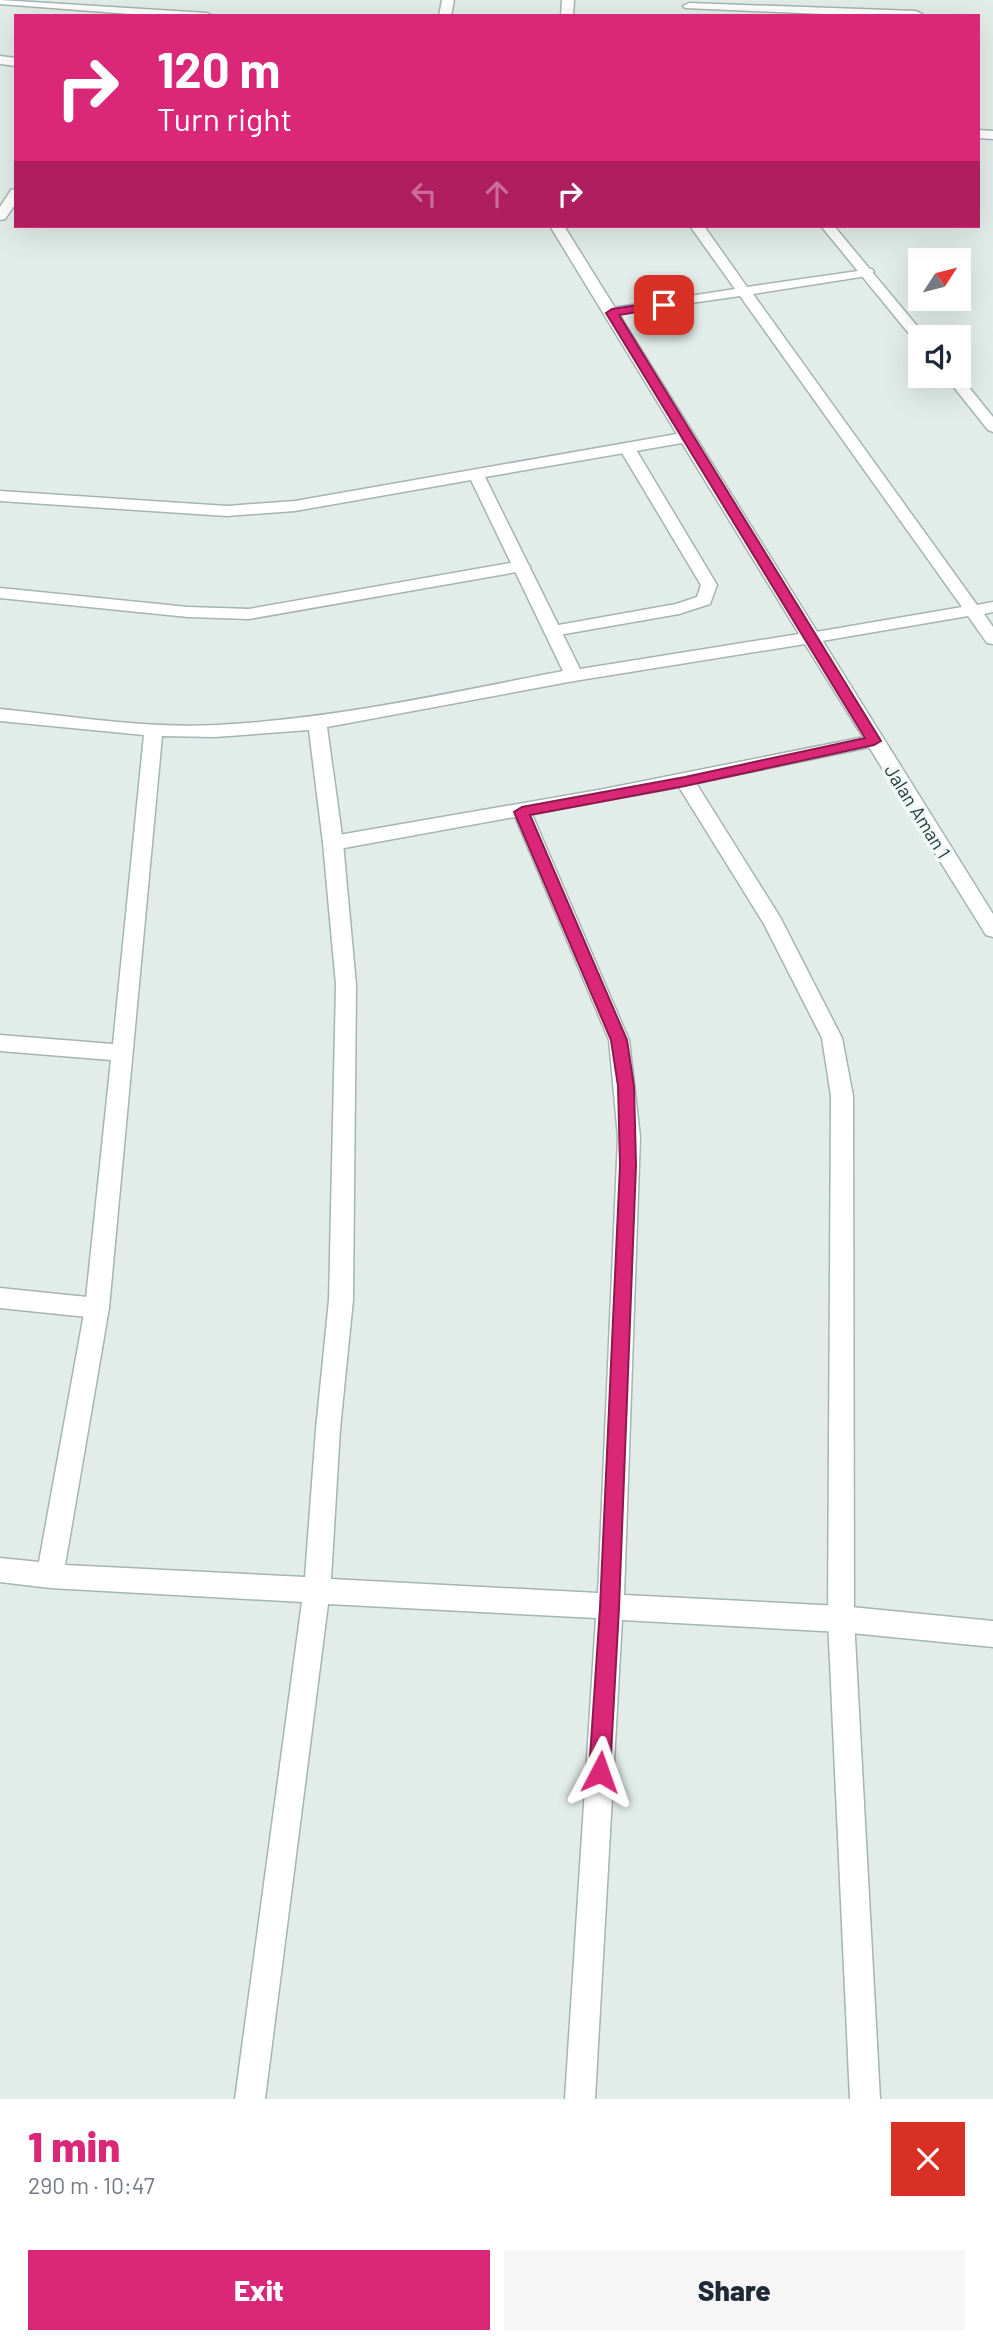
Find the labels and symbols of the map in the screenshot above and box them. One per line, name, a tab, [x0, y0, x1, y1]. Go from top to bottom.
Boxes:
north arrow	[908, 248, 971, 312]
pin	[634, 275, 694, 335]
street label: Jalan Aman 1	[880, 760, 956, 862]
position arrow	[563, 1735, 637, 1809]

